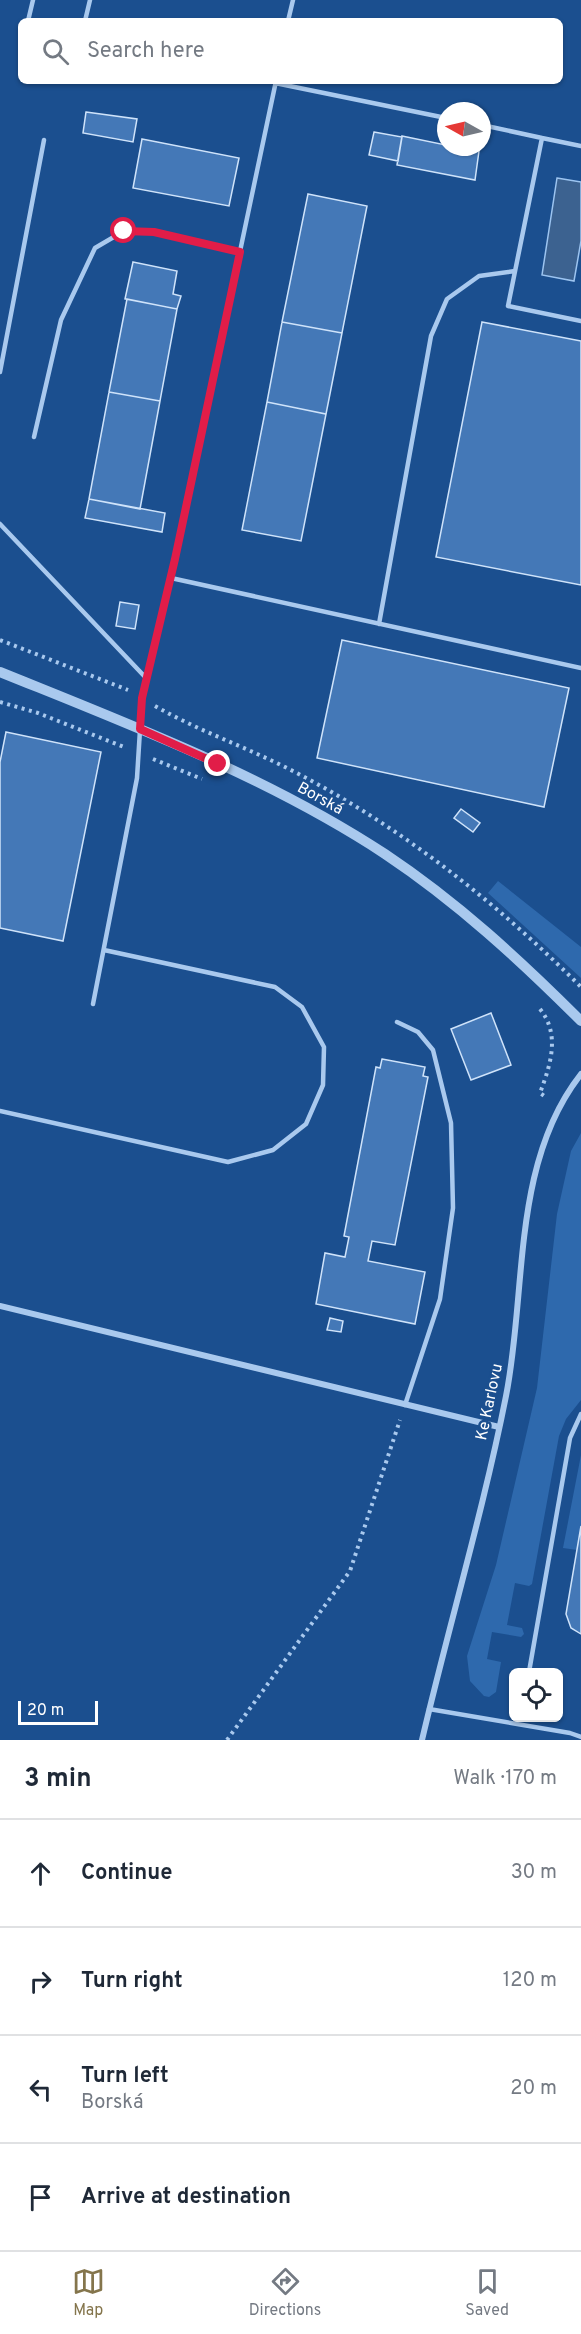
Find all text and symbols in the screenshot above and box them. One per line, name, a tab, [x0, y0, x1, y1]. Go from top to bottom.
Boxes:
search box	[18, 18, 563, 84]
icon: search	[39, 35, 72, 68]
text: Search here	[87, 38, 205, 65]
north arrow	[437, 102, 491, 156]
route start	[110, 217, 136, 243]
route end	[204, 750, 230, 776]
street label: Borská	[293, 778, 347, 820]
street label: Ke Karlovu	[472, 1362, 508, 1442]
map controls	[509, 1668, 563, 1722]
button: locate	[509, 1668, 563, 1722]
scale bar	[18, 1698, 98, 1726]
text: 20 m	[27, 1701, 64, 1721]
text: 3 min	[24, 1763, 92, 1796]
text: Walk · 170 m	[453, 1766, 557, 1792]
icon: ahead	[24, 1857, 57, 1890]
text: Continue	[81, 1860, 172, 1887]
text: 30 m	[511, 1860, 557, 1886]
icon: right	[24, 1965, 57, 1998]
text: Turn right	[81, 1968, 183, 1995]
text: 120 m	[503, 1968, 557, 1994]
text: Turn left	[81, 2063, 169, 2090]
icon: left	[24, 2073, 57, 2106]
text: 20 m	[510, 2076, 557, 2102]
text: Borská	[81, 2090, 143, 2116]
icon: arrive	[24, 2181, 57, 2214]
text: Arrive at destination	[81, 2184, 291, 2211]
tab: Map	[72, 2265, 105, 2321]
tab: Directions	[249, 2265, 321, 2321]
tab: Saved	[465, 2265, 509, 2321]

